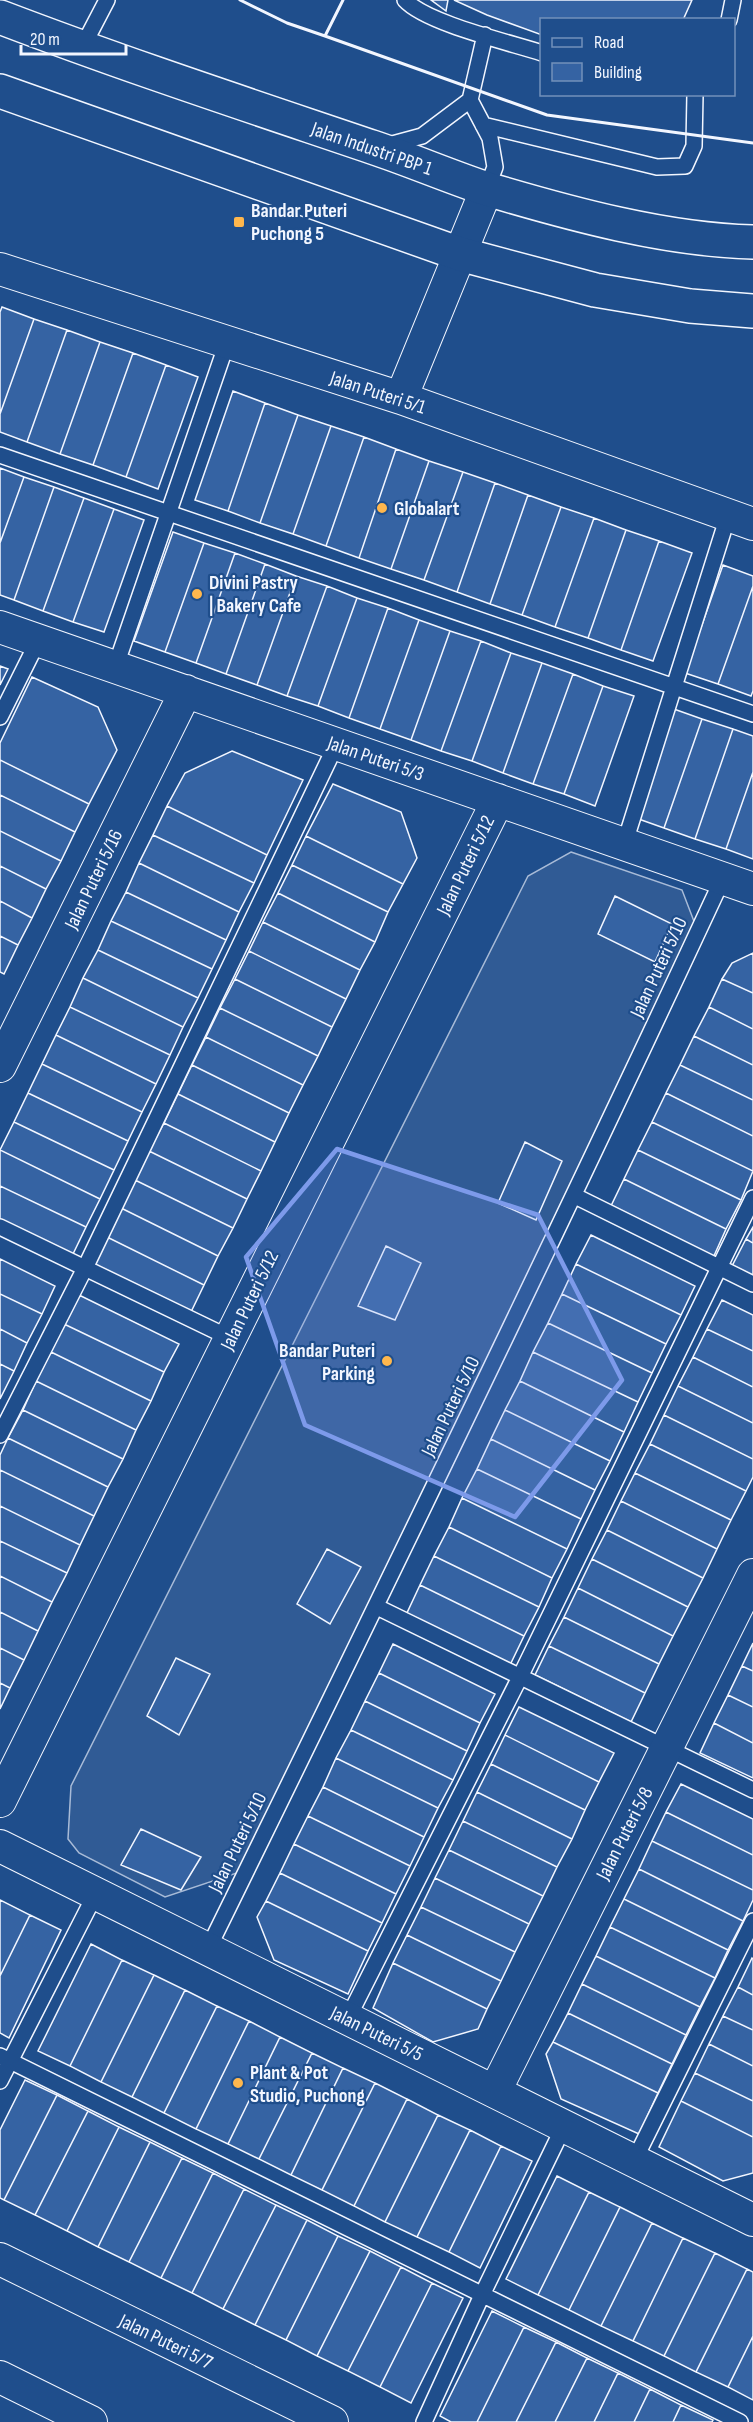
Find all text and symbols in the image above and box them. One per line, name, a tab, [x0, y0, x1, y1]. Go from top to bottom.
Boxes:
scale bar	[21, 18, 126, 56]
legend	[540, 18, 735, 96]
text: 20 m	[30, 29, 60, 50]
text: Road	[594, 32, 624, 53]
text: Building	[594, 62, 642, 83]
street label: Jalan Industri PBP 1	[307, 117, 435, 181]
place label: Bandar Puteri Puchong 5	[251, 199, 347, 246]
marker: Bandar Puteri Puchong 5	[232, 215, 246, 229]
street label: Jalan Puteri 5/1	[326, 366, 429, 420]
place label: Globalart	[394, 497, 460, 521]
marker: Globalart	[375, 501, 389, 515]
place label: Divini Pastry | Bakery Cafe	[209, 571, 301, 618]
marker: Divini Pastry | Bakery Cafe	[190, 587, 204, 601]
street label: Jalan Puteri 5/3	[323, 731, 427, 787]
street label: Jalan Puteri 5/12	[431, 812, 500, 920]
street label: Jalan Puteri 5/16	[59, 826, 128, 934]
street label: Jalan Puteri 5/10	[625, 913, 693, 1022]
street label: Jalan Puteri 5/12	[215, 1247, 284, 1355]
place label: Bandar Puteri Parking	[279, 1339, 376, 1386]
street label: Jalan Puteri 5/10	[416, 1353, 485, 1461]
marker: Bandar Puteri Parking	[380, 1354, 394, 1368]
street label: Jalan Puteri 5/8	[591, 1783, 659, 1885]
street label: Jalan Puteri 5/10	[203, 1789, 272, 1897]
street label: Jalan Puteri 5/5	[325, 2001, 427, 2067]
place label: Plant & Pot Studio, Puchong	[250, 2061, 365, 2108]
marker: Plant & Pot Studio, Puchong	[231, 2076, 245, 2090]
street label: Jalan Puteri 5/7	[114, 2309, 216, 2375]

